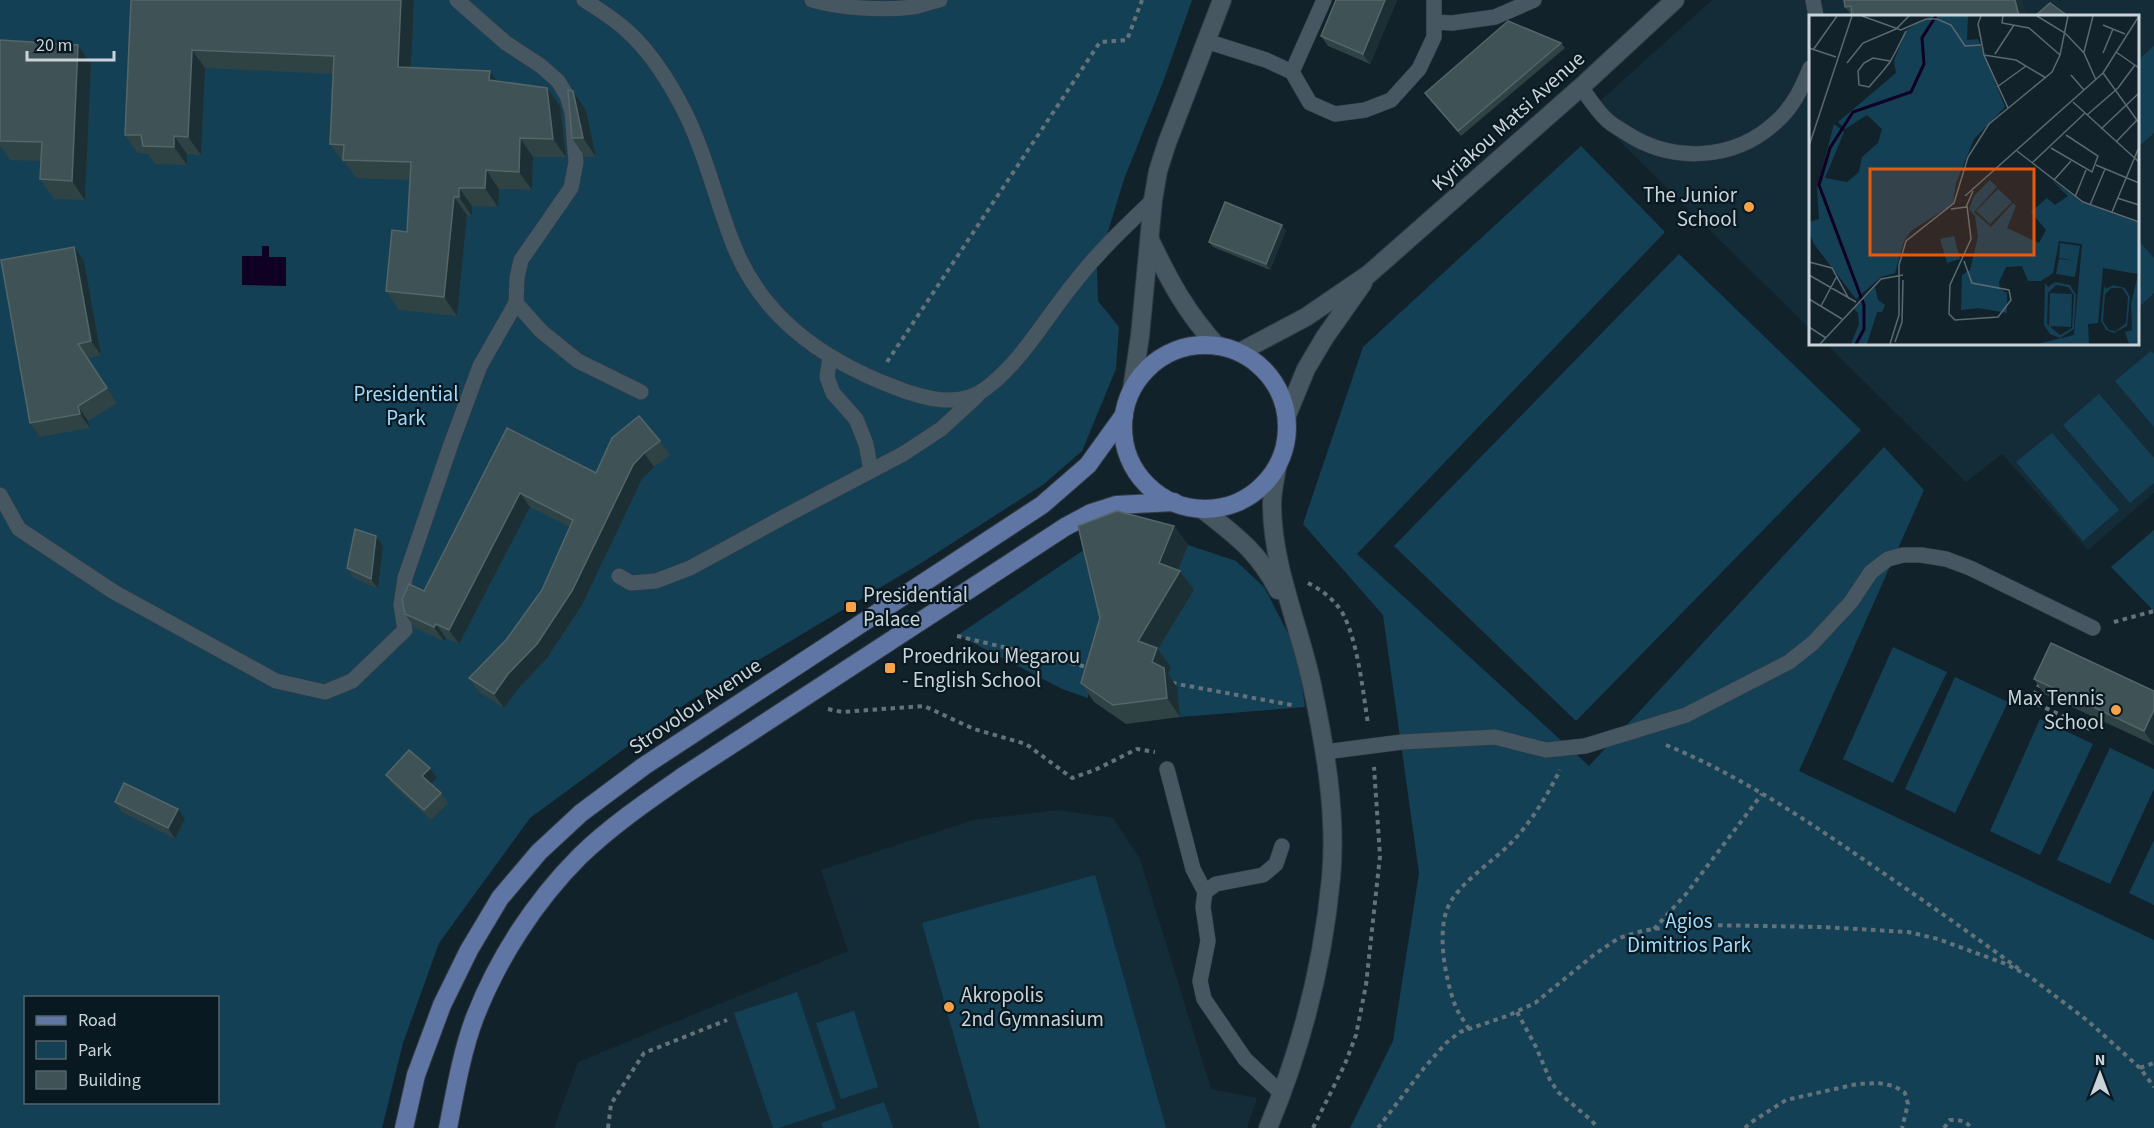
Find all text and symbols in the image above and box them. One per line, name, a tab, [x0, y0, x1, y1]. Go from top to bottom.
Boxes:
inset map	[1809, 15, 2139, 345]
scale bar	[27, 24, 114, 62]
text: 20 m	[36, 33, 72, 58]
street label: Kyriakou Matsi Avenue	[1425, 44, 1591, 198]
place label: The Junior School	[1643, 180, 1738, 234]
marker: The Junior School	[1742, 200, 1756, 214]
park label: Presidential Park	[353, 379, 459, 433]
place label: Presidential Palace	[863, 580, 968, 634]
marker: Presidential Palace	[844, 600, 858, 614]
place label: Proedrikou Megarou - English School	[902, 641, 1080, 695]
street label: Strovolou Avenue	[623, 650, 767, 762]
marker: Proedrikou Megarou - English School	[883, 661, 897, 675]
place label: Max Tennis School	[2007, 683, 2104, 737]
marker: Max Tennis School	[2109, 703, 2123, 717]
park label: Agios Dimitrios Park	[1627, 906, 1751, 960]
place label: Akropolis 2nd Gymnasium	[961, 980, 1104, 1034]
legend	[24, 996, 219, 1104]
marker: Akropolis 2nd Gymnasium	[942, 1000, 956, 1014]
text: Road	[78, 1008, 117, 1033]
text: Park	[78, 1038, 112, 1063]
north arrow	[2070, 1044, 2130, 1104]
text: N	[2095, 1049, 2105, 1071]
text: Building	[78, 1068, 141, 1093]

